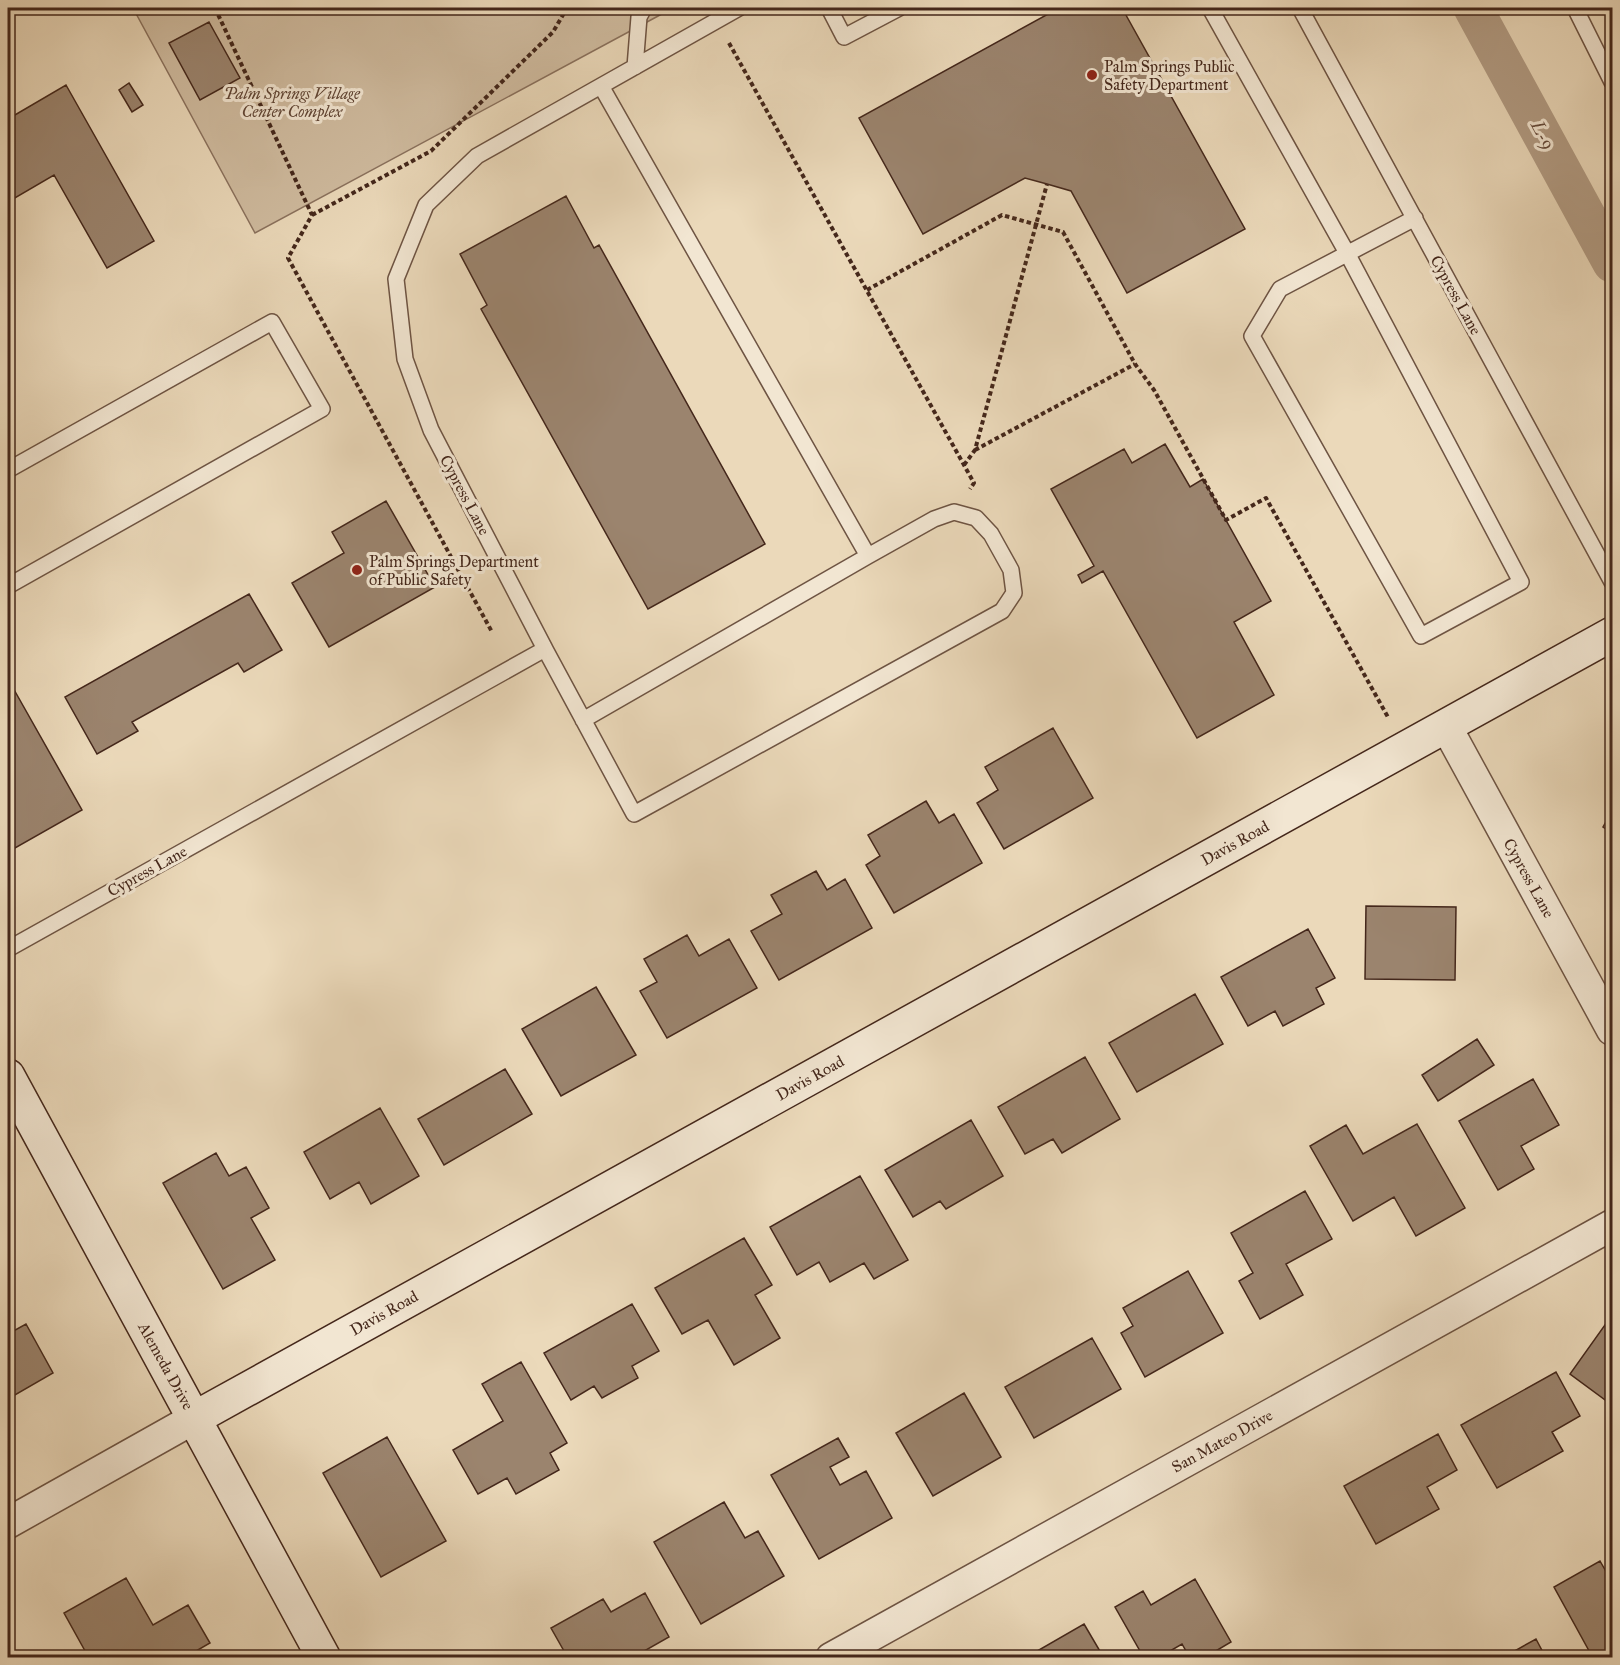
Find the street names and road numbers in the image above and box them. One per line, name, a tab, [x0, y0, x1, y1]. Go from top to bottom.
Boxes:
street label: Cypress Lane	[1426, 252, 1486, 338]
street label: Cypress Lane	[436, 452, 494, 539]
street label: Davis Road	[1198, 817, 1272, 869]
street label: Cypress Lane	[1499, 835, 1559, 921]
street label: Cypress Lane	[104, 841, 190, 901]
street label: Davis Road	[773, 1052, 847, 1104]
street label: Davis Road	[347, 1287, 421, 1339]
street label: Alemeda Drive	[134, 1318, 198, 1413]
street label: San Mateo Drive	[1168, 1405, 1276, 1477]

